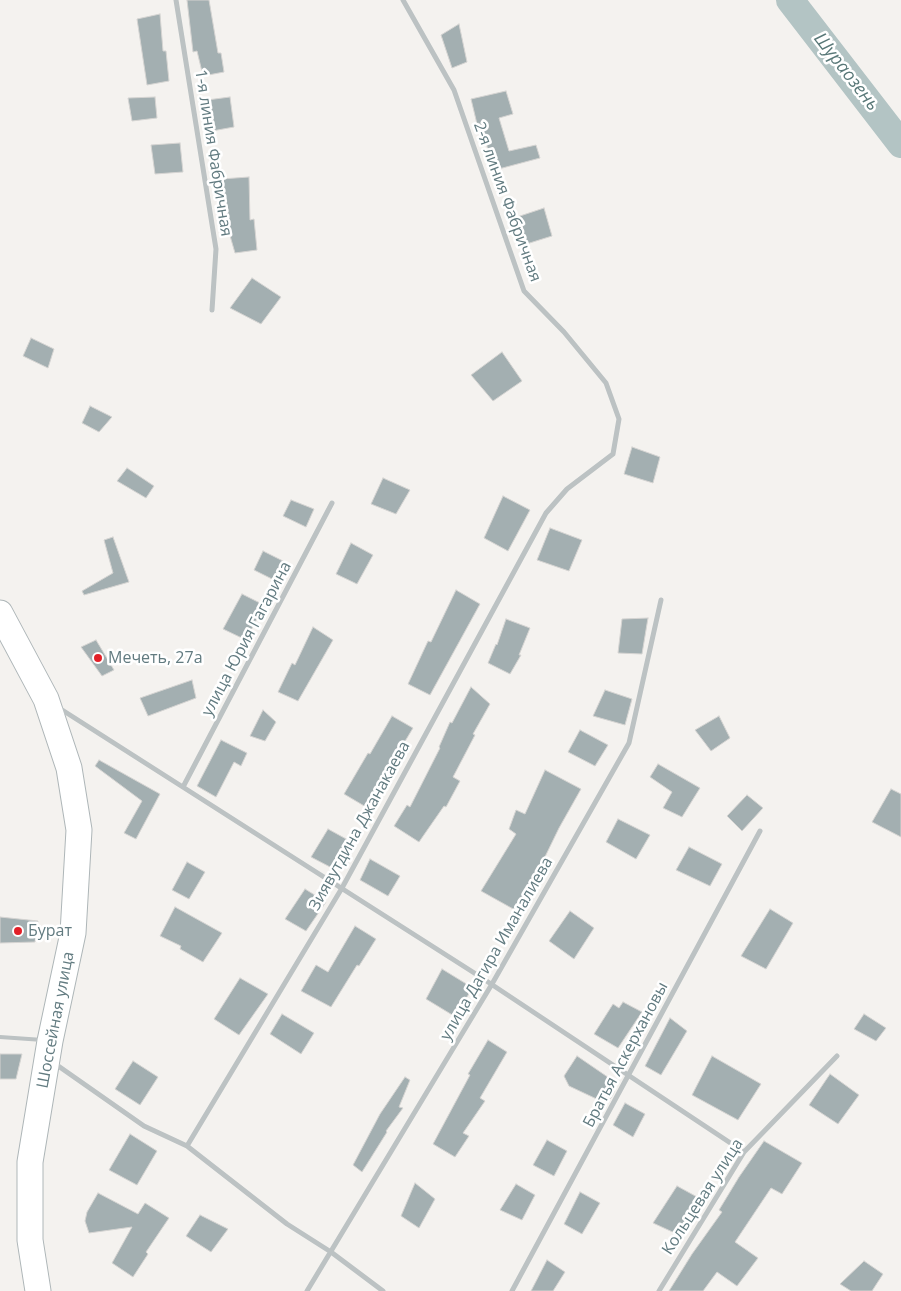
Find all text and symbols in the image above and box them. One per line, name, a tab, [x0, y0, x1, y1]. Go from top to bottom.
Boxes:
water label: Шураозень	[809, 29, 883, 115]
street label: 1-я линия Фабричная	[190, 68, 236, 238]
street label: 2-я линия Фабричная	[469, 119, 545, 285]
street label: улица Юрия Гагарина	[198, 559, 296, 719]
place label: Мечеть, 27а	[108, 648, 203, 668]
marker: Мечеть, 27а	[92, 652, 104, 664]
street label: Зиявутдина Джанакаева	[305, 738, 415, 914]
street label: улица Дагира Иманалиева	[437, 854, 557, 1044]
place label: Бурат	[28, 921, 72, 941]
marker: Бурат	[12, 925, 24, 937]
street label: Шоссейная улица	[33, 950, 79, 1090]
street label: Братья Аскерхановы	[580, 979, 672, 1131]
street label: Кольцевая улица	[658, 1135, 748, 1259]

